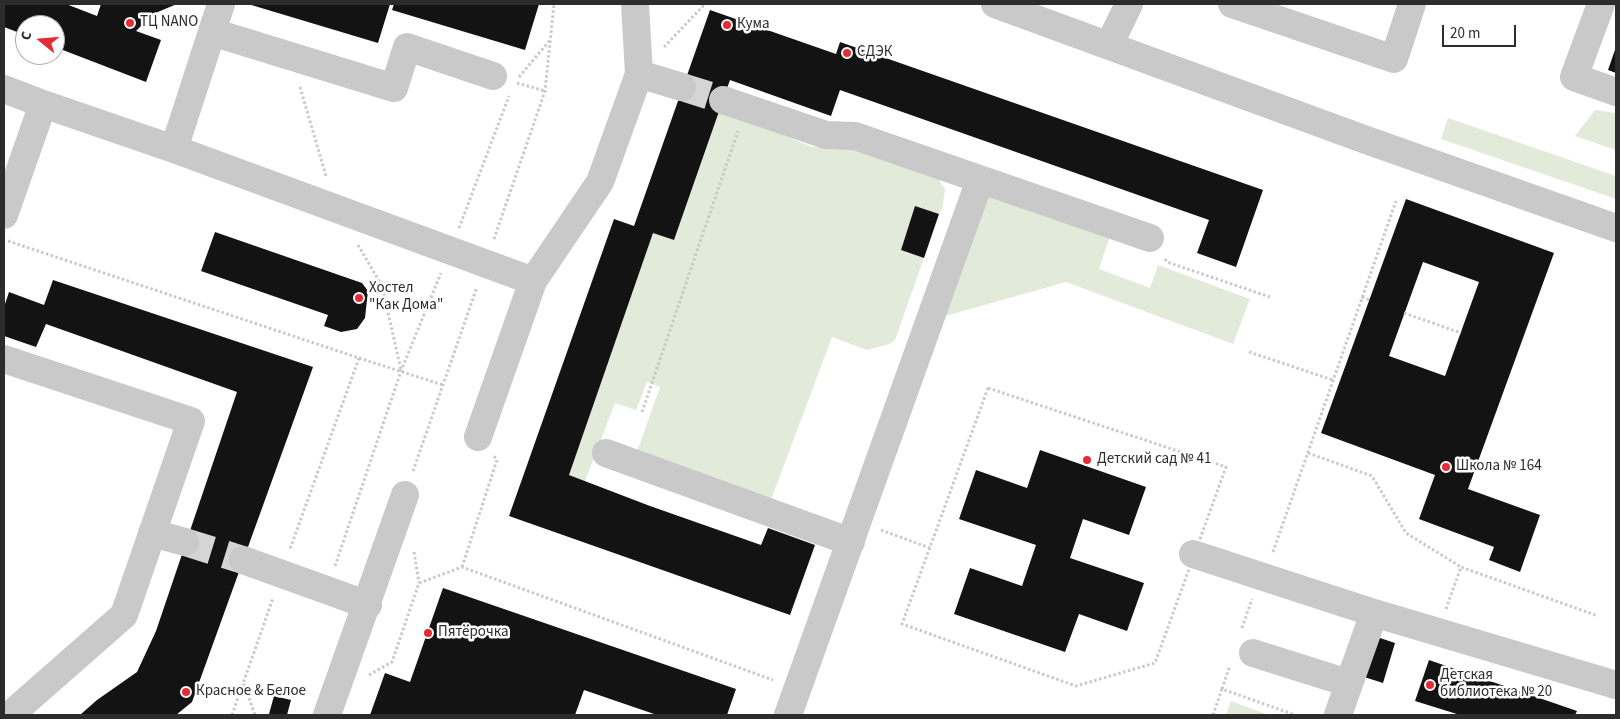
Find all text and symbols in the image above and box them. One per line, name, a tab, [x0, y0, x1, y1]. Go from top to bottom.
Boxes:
place label: ТЦ NANO	[140, 14, 198, 32]
north arrow	[15, 15, 65, 65]
scale bar	[1445, 15, 1519, 47]
place label: Кума	[737, 16, 769, 34]
marker: ТЦ NANO	[124, 17, 136, 29]
marker: Кума	[721, 19, 733, 31]
text: 20 m	[1450, 23, 1480, 44]
text: С	[16, 29, 37, 43]
place label: СДЭК	[857, 44, 892, 62]
marker: СДЭК	[841, 47, 853, 59]
place label: Хостел "Как Дома"	[369, 280, 443, 315]
marker: Хостел "Как Дома"	[353, 292, 365, 304]
place label: Детский сад № 41	[1097, 451, 1211, 469]
marker: Детский сад № 41	[1081, 454, 1093, 466]
place label: Школа № 164	[1456, 458, 1542, 476]
marker: Школа № 164	[1440, 461, 1452, 473]
place label: Пятёрочка	[438, 624, 509, 642]
marker: Пятёрочка	[422, 627, 434, 639]
place label: Детская библиотека № 20	[1440, 667, 1552, 702]
marker: Детская библиотека № 20	[1424, 679, 1436, 691]
place label: Красное & Белое	[196, 683, 306, 701]
marker: Красное & Белое	[180, 686, 192, 698]

